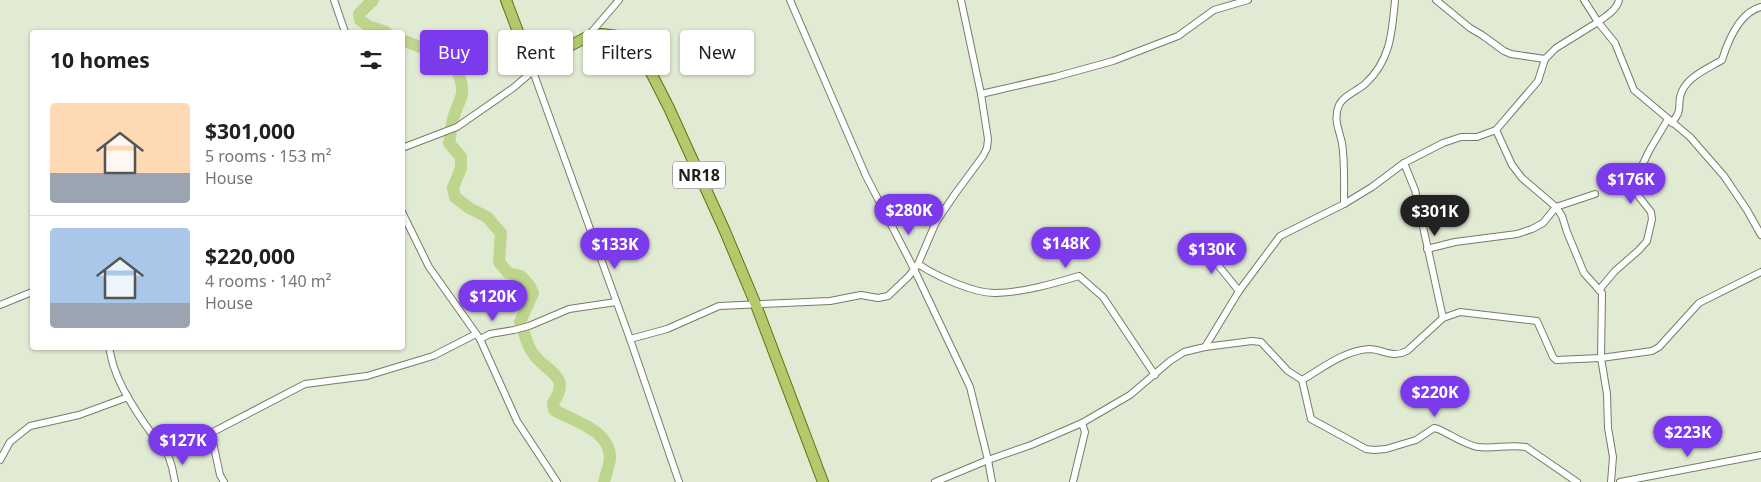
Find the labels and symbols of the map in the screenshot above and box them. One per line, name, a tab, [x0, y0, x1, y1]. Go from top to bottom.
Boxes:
road number: NR18	[673, 162, 725, 188]
pin: $176K	[1596, 162, 1666, 205]
pin: $280K	[874, 194, 944, 236]
pin: $301K	[1400, 194, 1470, 237]
pin: $148K	[1031, 226, 1101, 269]
pin: $133K	[580, 228, 650, 270]
pin: $130K	[1177, 232, 1247, 275]
pin: $120K	[458, 280, 528, 322]
pin: $220K	[1400, 376, 1470, 418]
pin: $223K	[1653, 416, 1723, 458]
pin: $127K	[148, 424, 218, 466]

